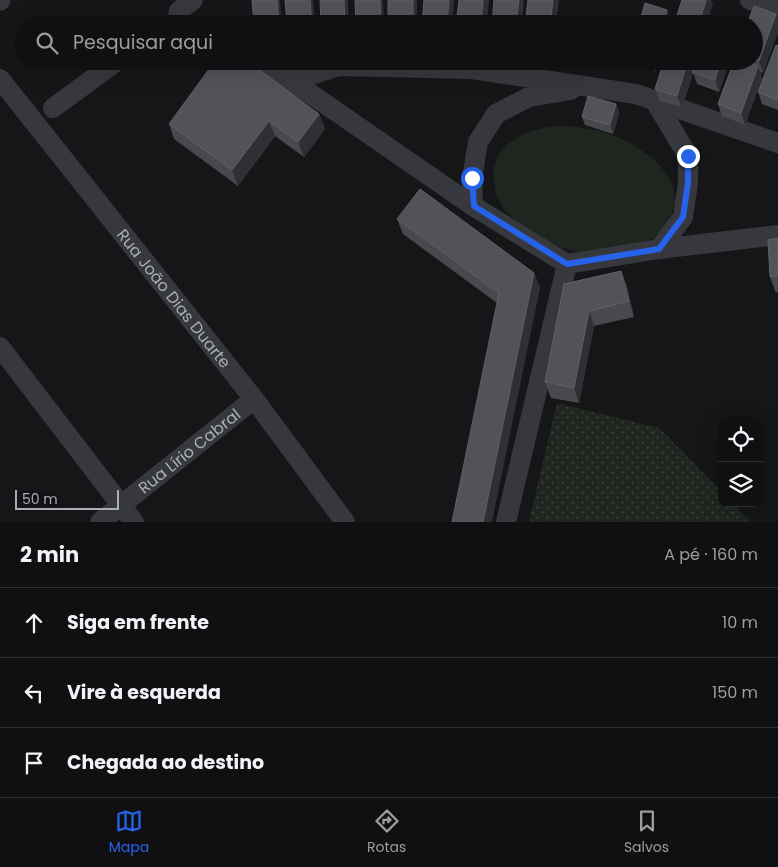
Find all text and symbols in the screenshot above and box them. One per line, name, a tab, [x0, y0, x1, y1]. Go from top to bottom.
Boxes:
search box	[15, 15, 763, 70]
icon: search	[33, 29, 61, 57]
text: Pesquisar aqui	[73, 29, 213, 56]
route end	[677, 145, 700, 168]
route start	[461, 167, 484, 190]
street label: Rua João Dias Duarte	[112, 224, 237, 373]
street label: Rua Lírio Cabral	[133, 403, 245, 499]
map controls	[718, 417, 763, 507]
button: locate	[718, 417, 763, 462]
button: layers	[718, 462, 763, 507]
scale bar	[15, 487, 119, 510]
text: 50 m	[22, 489, 58, 509]
text: 2 min	[20, 540, 79, 569]
text: A pé · 160 m	[664, 543, 758, 566]
icon: ahead	[20, 609, 48, 637]
text: Siga em frente	[67, 609, 209, 636]
text: 10 m	[722, 611, 758, 634]
icon: left	[20, 679, 48, 707]
text: Vire à esquerda	[67, 679, 221, 706]
text: 150 m	[712, 681, 758, 704]
icon: arrive	[20, 749, 48, 777]
text: Chegada ao destino	[67, 749, 264, 776]
tab: Mapa	[109, 807, 149, 858]
tab: Rotas	[367, 807, 406, 858]
tab: Salvos	[624, 807, 669, 858]

